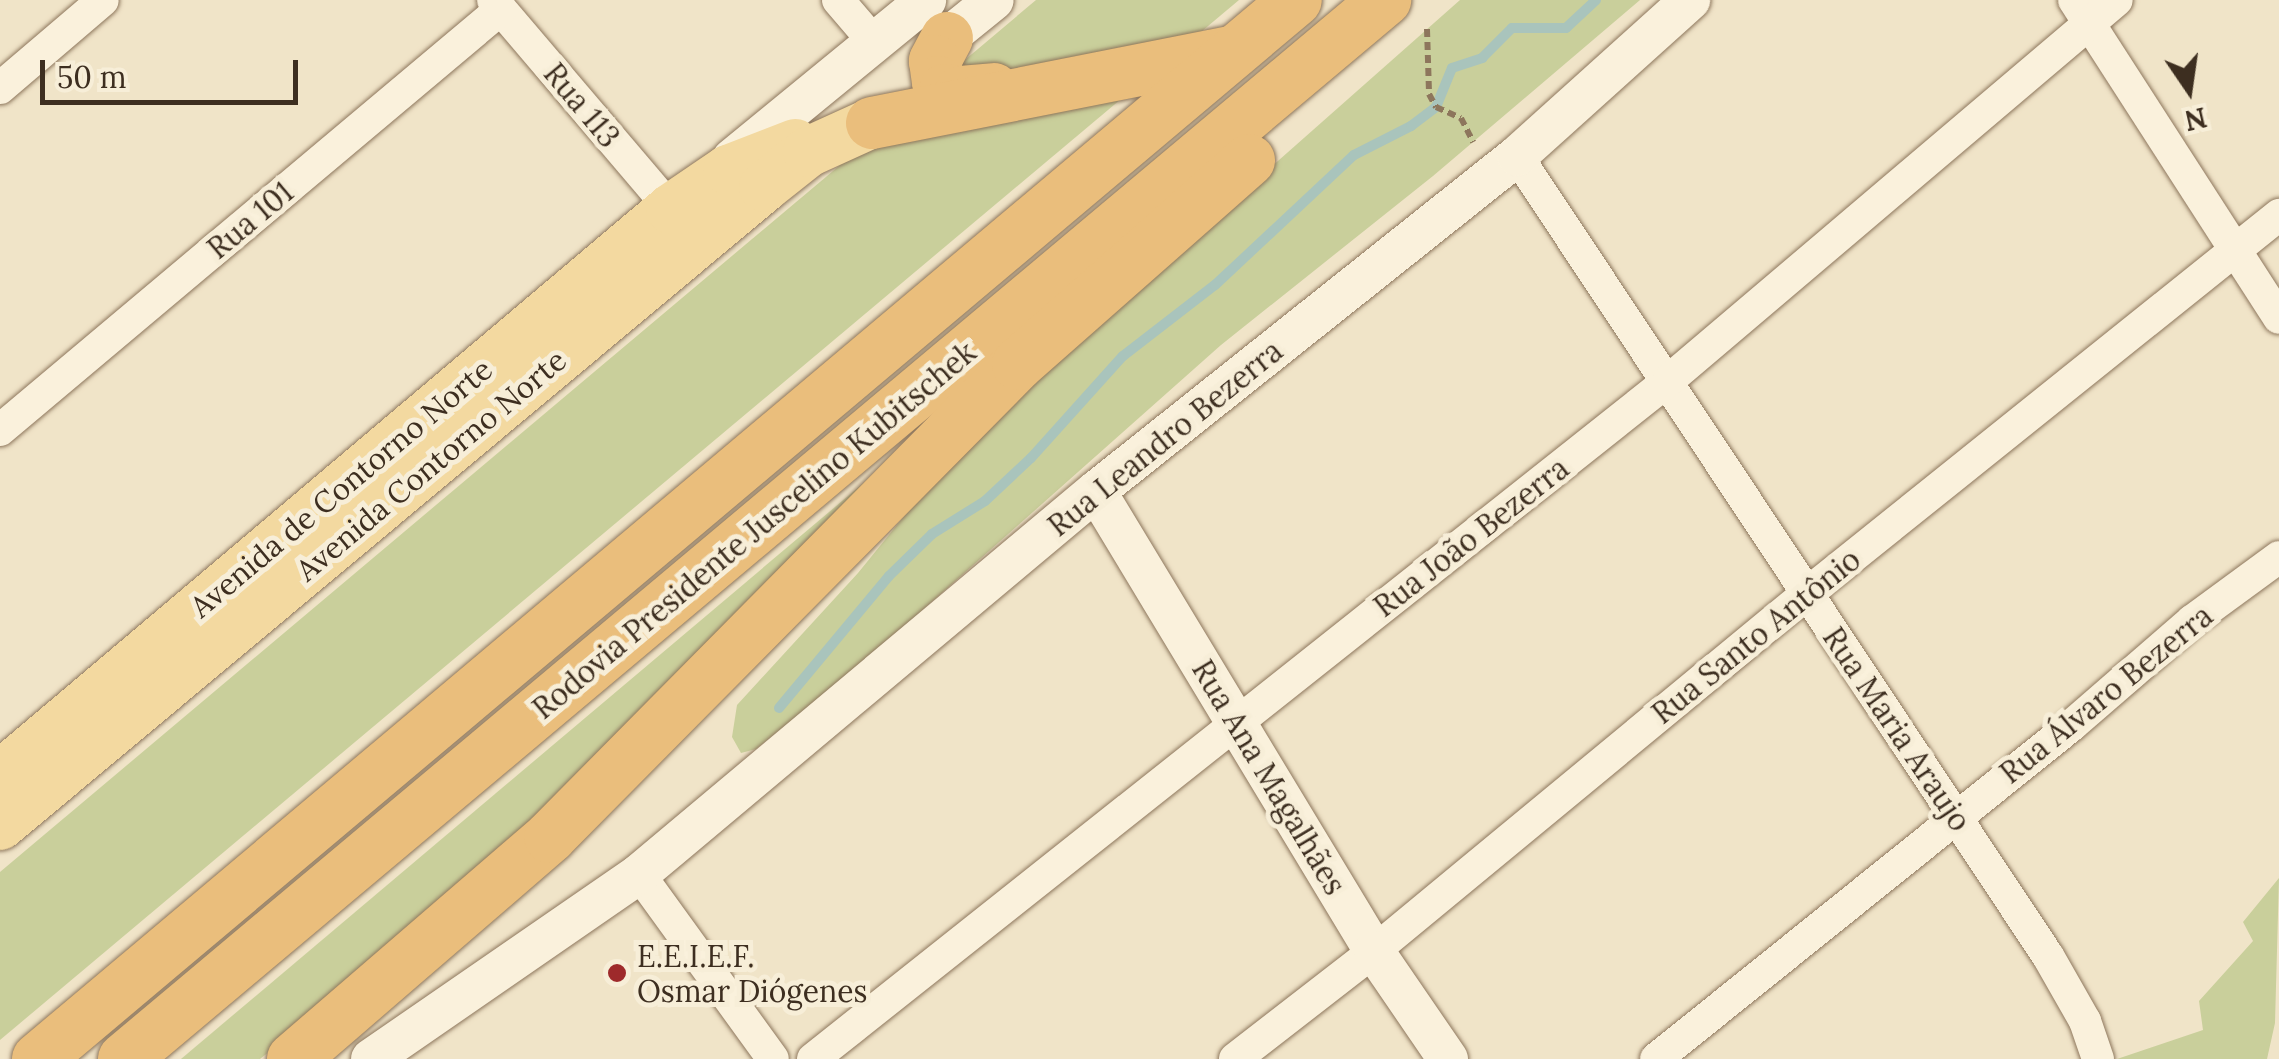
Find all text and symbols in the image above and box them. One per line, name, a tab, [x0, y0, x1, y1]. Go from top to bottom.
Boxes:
scale bar	[45, 40, 302, 102]
north arrow	[2139, 40, 2239, 140]
street label: Rua 113	[536, 56, 628, 154]
text: 50 m	[57, 58, 127, 96]
text: N	[2181, 99, 2210, 139]
street label: Rua 101	[200, 174, 300, 266]
street label: Rua Leandro Bezerra	[1041, 332, 1289, 544]
street label: Rodovia Presidente Juscelino Kubitschek	[525, 334, 983, 726]
street label: Avenida Contorno Norte	[289, 342, 573, 588]
street label: Avenida de Contorno Norte	[183, 351, 499, 625]
street label: Rua João Bezerra	[1366, 450, 1576, 624]
street label: Rua Santo Antônio	[1645, 541, 1867, 731]
street label: Rua Álvaro Bezerra	[1992, 597, 2220, 791]
street label: Rua Maria Araujo	[1816, 620, 1978, 838]
street label: Rua Ana Magalhães	[1185, 653, 1353, 901]
place label: E.E.I.E.F. Osmar Diógenes	[637, 938, 867, 1008]
marker: E.E.I.E.F. Osmar Diógenes	[606, 962, 628, 984]

